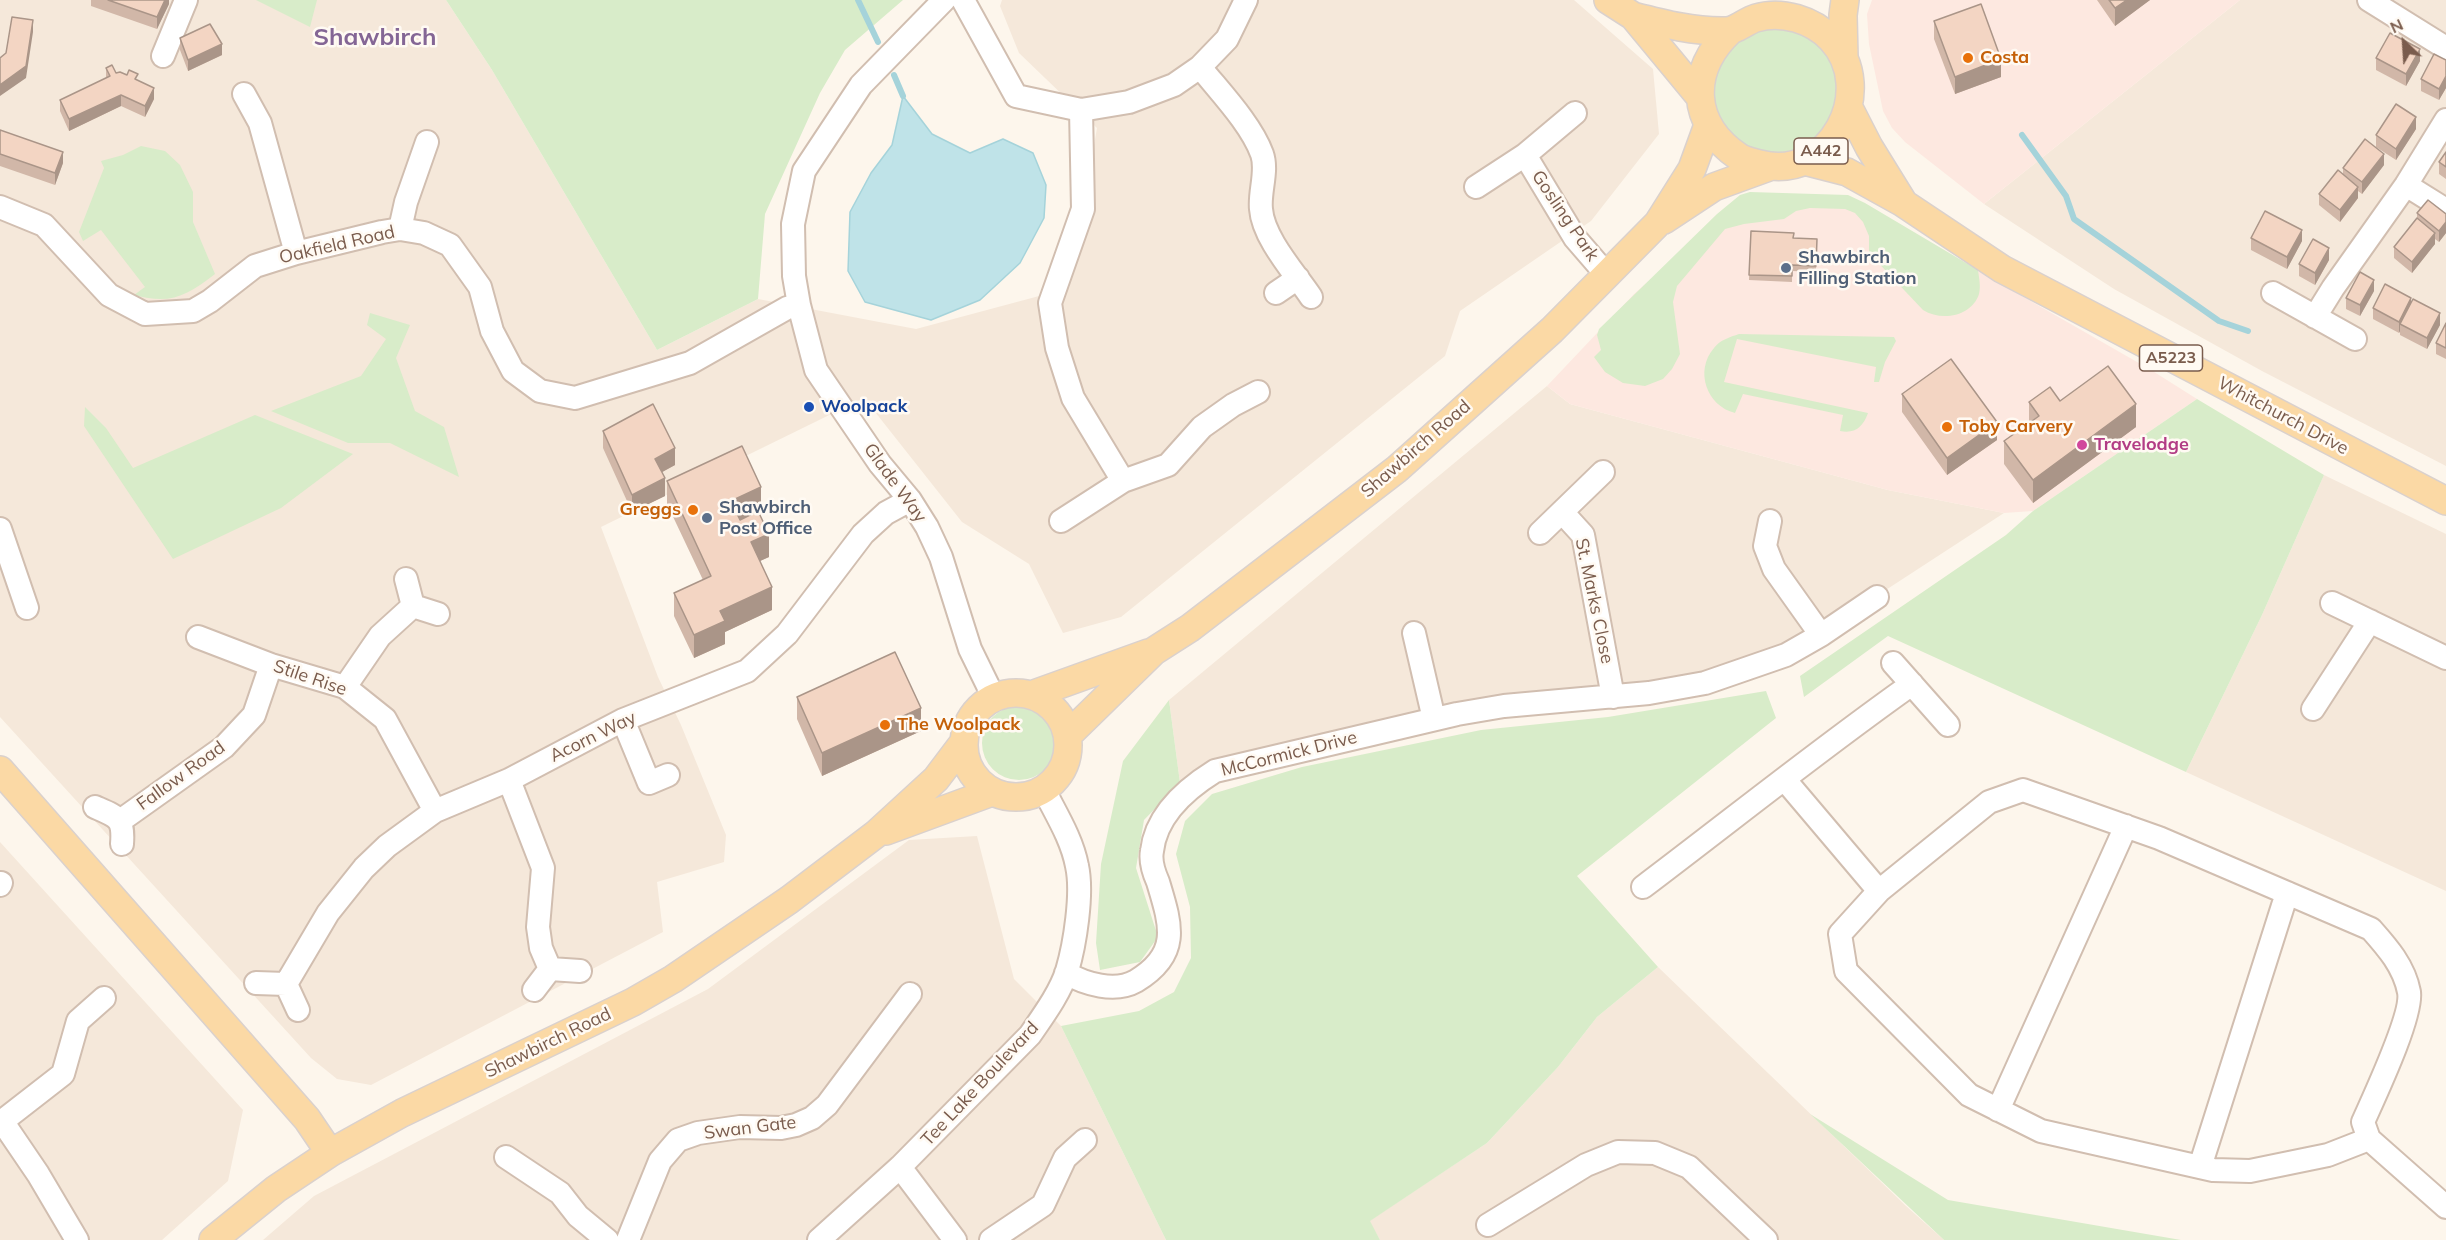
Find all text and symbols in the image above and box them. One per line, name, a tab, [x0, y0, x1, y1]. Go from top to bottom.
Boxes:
north arrow	[2374, 12, 2434, 72]
text: N	[2387, 14, 2406, 37]
district label: Shawbirch	[314, 24, 436, 52]
place label: Costa	[1980, 47, 2029, 69]
marker: Costa	[1961, 51, 1975, 65]
road number: A442	[1794, 138, 1848, 164]
street label: Gosling Park	[1527, 166, 1603, 266]
street label: Oakfield Road	[277, 221, 397, 269]
place label: Shawbirch Filling Station	[1798, 247, 1917, 290]
marker: Shawbirch Filling Station	[1779, 261, 1793, 275]
road number: A5223	[2140, 345, 2202, 371]
street label: Whitchurch Drive	[2214, 372, 2352, 460]
place label: Woolpack	[821, 396, 907, 418]
street label: Shawbirch Road	[1357, 396, 1475, 502]
marker: Woolpack	[802, 400, 816, 414]
place label: Toby Carvery	[1959, 416, 2073, 438]
marker: Toby Carvery	[1940, 420, 1954, 434]
place label: Travelodge	[2094, 434, 2189, 456]
marker: Travelodge	[2075, 438, 2089, 452]
street label: Glade Way	[859, 439, 931, 527]
place label: Shawbirch Post Office	[719, 497, 812, 540]
place label: Greggs	[619, 499, 681, 521]
marker: Greggs	[686, 503, 700, 517]
marker: Shawbirch Post Office	[700, 511, 714, 525]
street label: St. Marks Close	[1570, 536, 1618, 666]
street label: Stile Rise	[271, 655, 349, 701]
street label: Acorn Way	[546, 707, 640, 767]
place label: The Woolpack	[897, 714, 1020, 736]
marker: The Woolpack	[878, 718, 892, 732]
street label: McCormick Drive	[1219, 727, 1359, 781]
street label: Fallow Road	[133, 737, 229, 815]
street label: Shawbirch Road	[481, 1003, 615, 1083]
street label: Tee Lake Boulevard	[917, 1017, 1043, 1151]
street label: Swan Gate	[703, 1112, 797, 1144]

